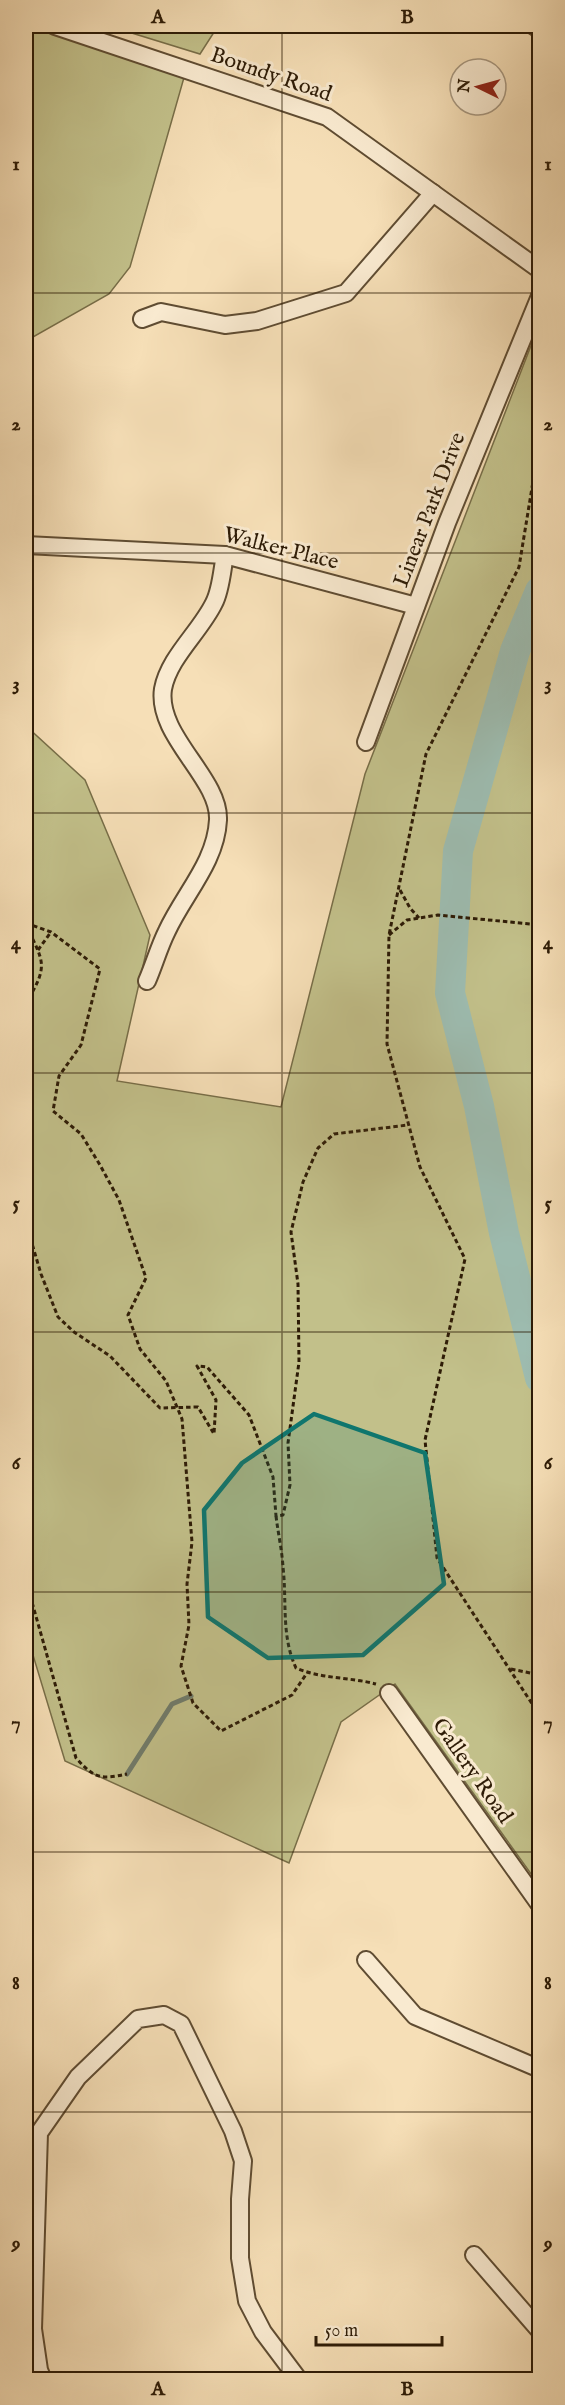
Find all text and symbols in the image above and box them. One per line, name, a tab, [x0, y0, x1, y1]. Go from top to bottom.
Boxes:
text: A	[150, 5, 166, 30]
text: B	[400, 5, 414, 30]
street label: Boundy Road	[207, 41, 336, 109]
north arrow	[448, 57, 508, 117]
text: N	[454, 78, 476, 95]
text: 1	[12, 152, 20, 177]
text: 1	[544, 152, 552, 177]
text: 2	[11, 412, 21, 437]
text: 2	[543, 412, 553, 437]
street label: Linear Park Drive	[388, 429, 472, 591]
street label: Walker Place	[221, 521, 341, 577]
text: 3	[12, 672, 20, 697]
text: 3	[544, 672, 552, 697]
text: 4	[11, 931, 22, 956]
text: 4	[543, 931, 554, 956]
text: 5	[12, 1191, 20, 1216]
text: 5	[544, 1191, 552, 1216]
text: 6	[12, 1451, 22, 1476]
text: 6	[544, 1451, 554, 1476]
text: 7	[11, 1711, 21, 1736]
text: 7	[543, 1711, 553, 1736]
street label: Gallery Road	[425, 1713, 519, 1829]
text: 8	[12, 1971, 20, 1996]
text: 8	[544, 1971, 552, 1996]
text: 9	[11, 2231, 21, 2256]
text: 9	[543, 2231, 553, 2256]
scale bar	[316, 2309, 442, 2347]
text: 50 m	[325, 2320, 358, 2343]
text: A	[150, 2377, 166, 2402]
text: B	[400, 2377, 414, 2402]

